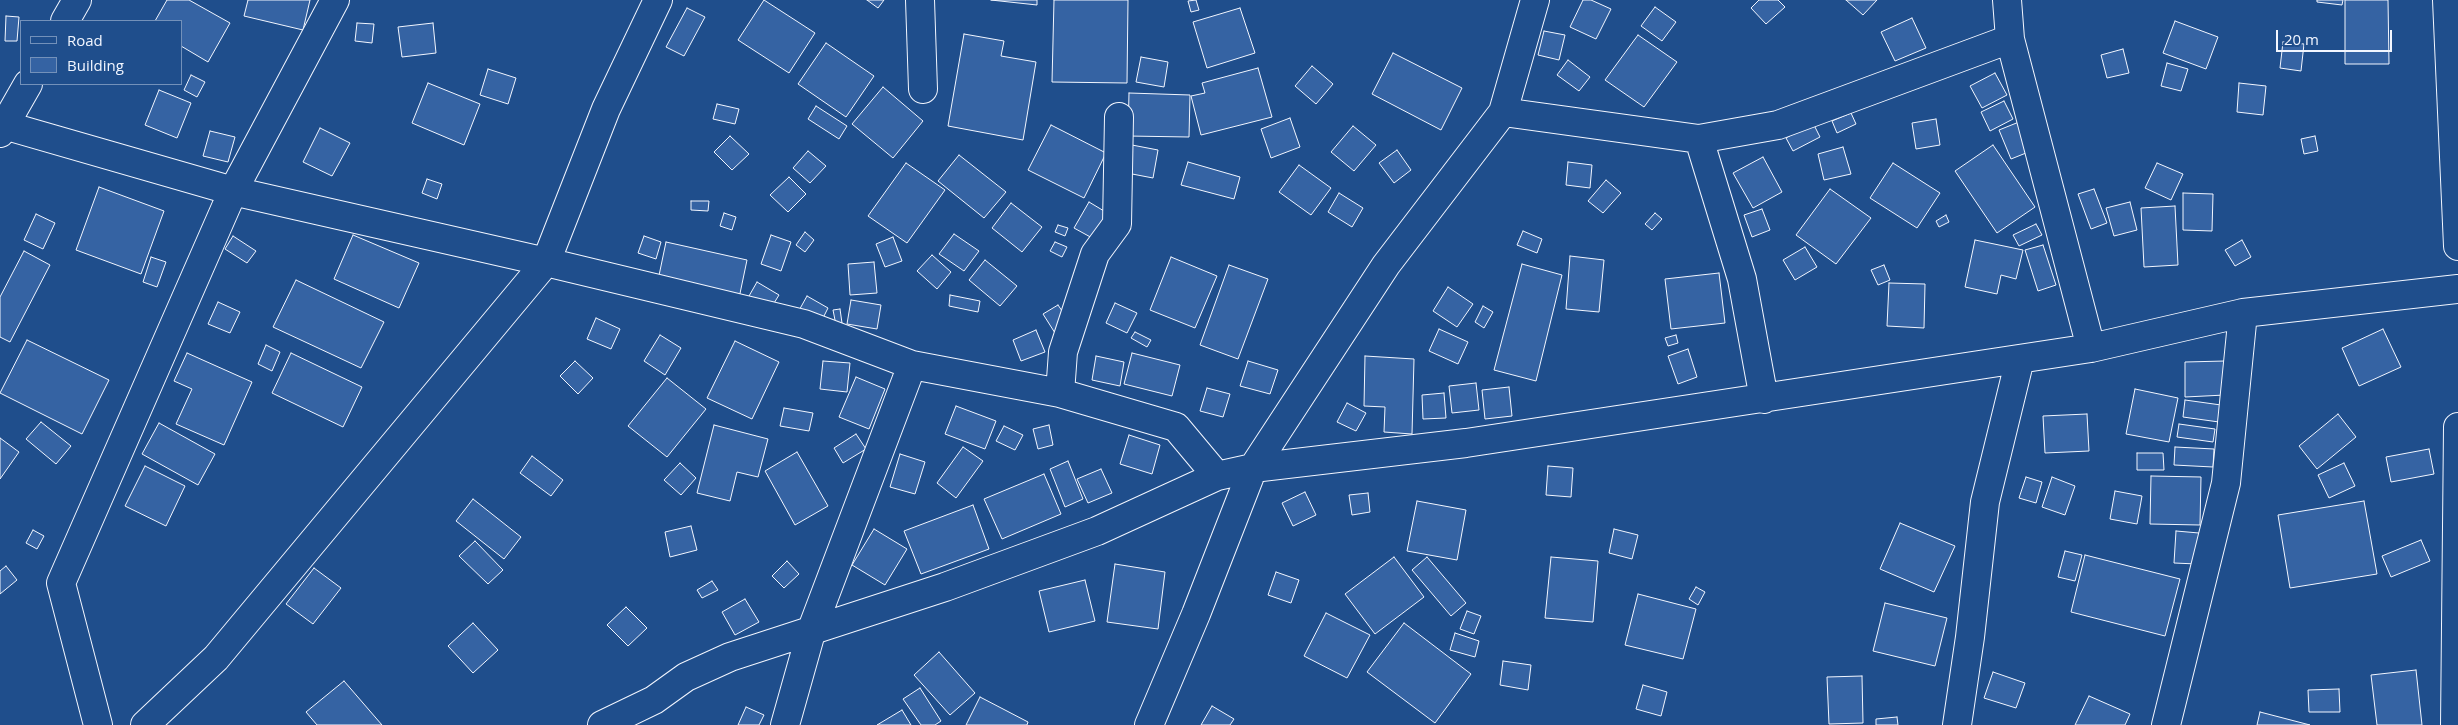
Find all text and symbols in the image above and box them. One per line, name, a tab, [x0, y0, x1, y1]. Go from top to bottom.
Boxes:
legend	[20, 20, 182, 85]
scale bar	[2278, 20, 2394, 52]
text: 20 m	[2284, 29, 2319, 49]
text: Road	[67, 30, 103, 50]
text: Building	[67, 55, 124, 75]

